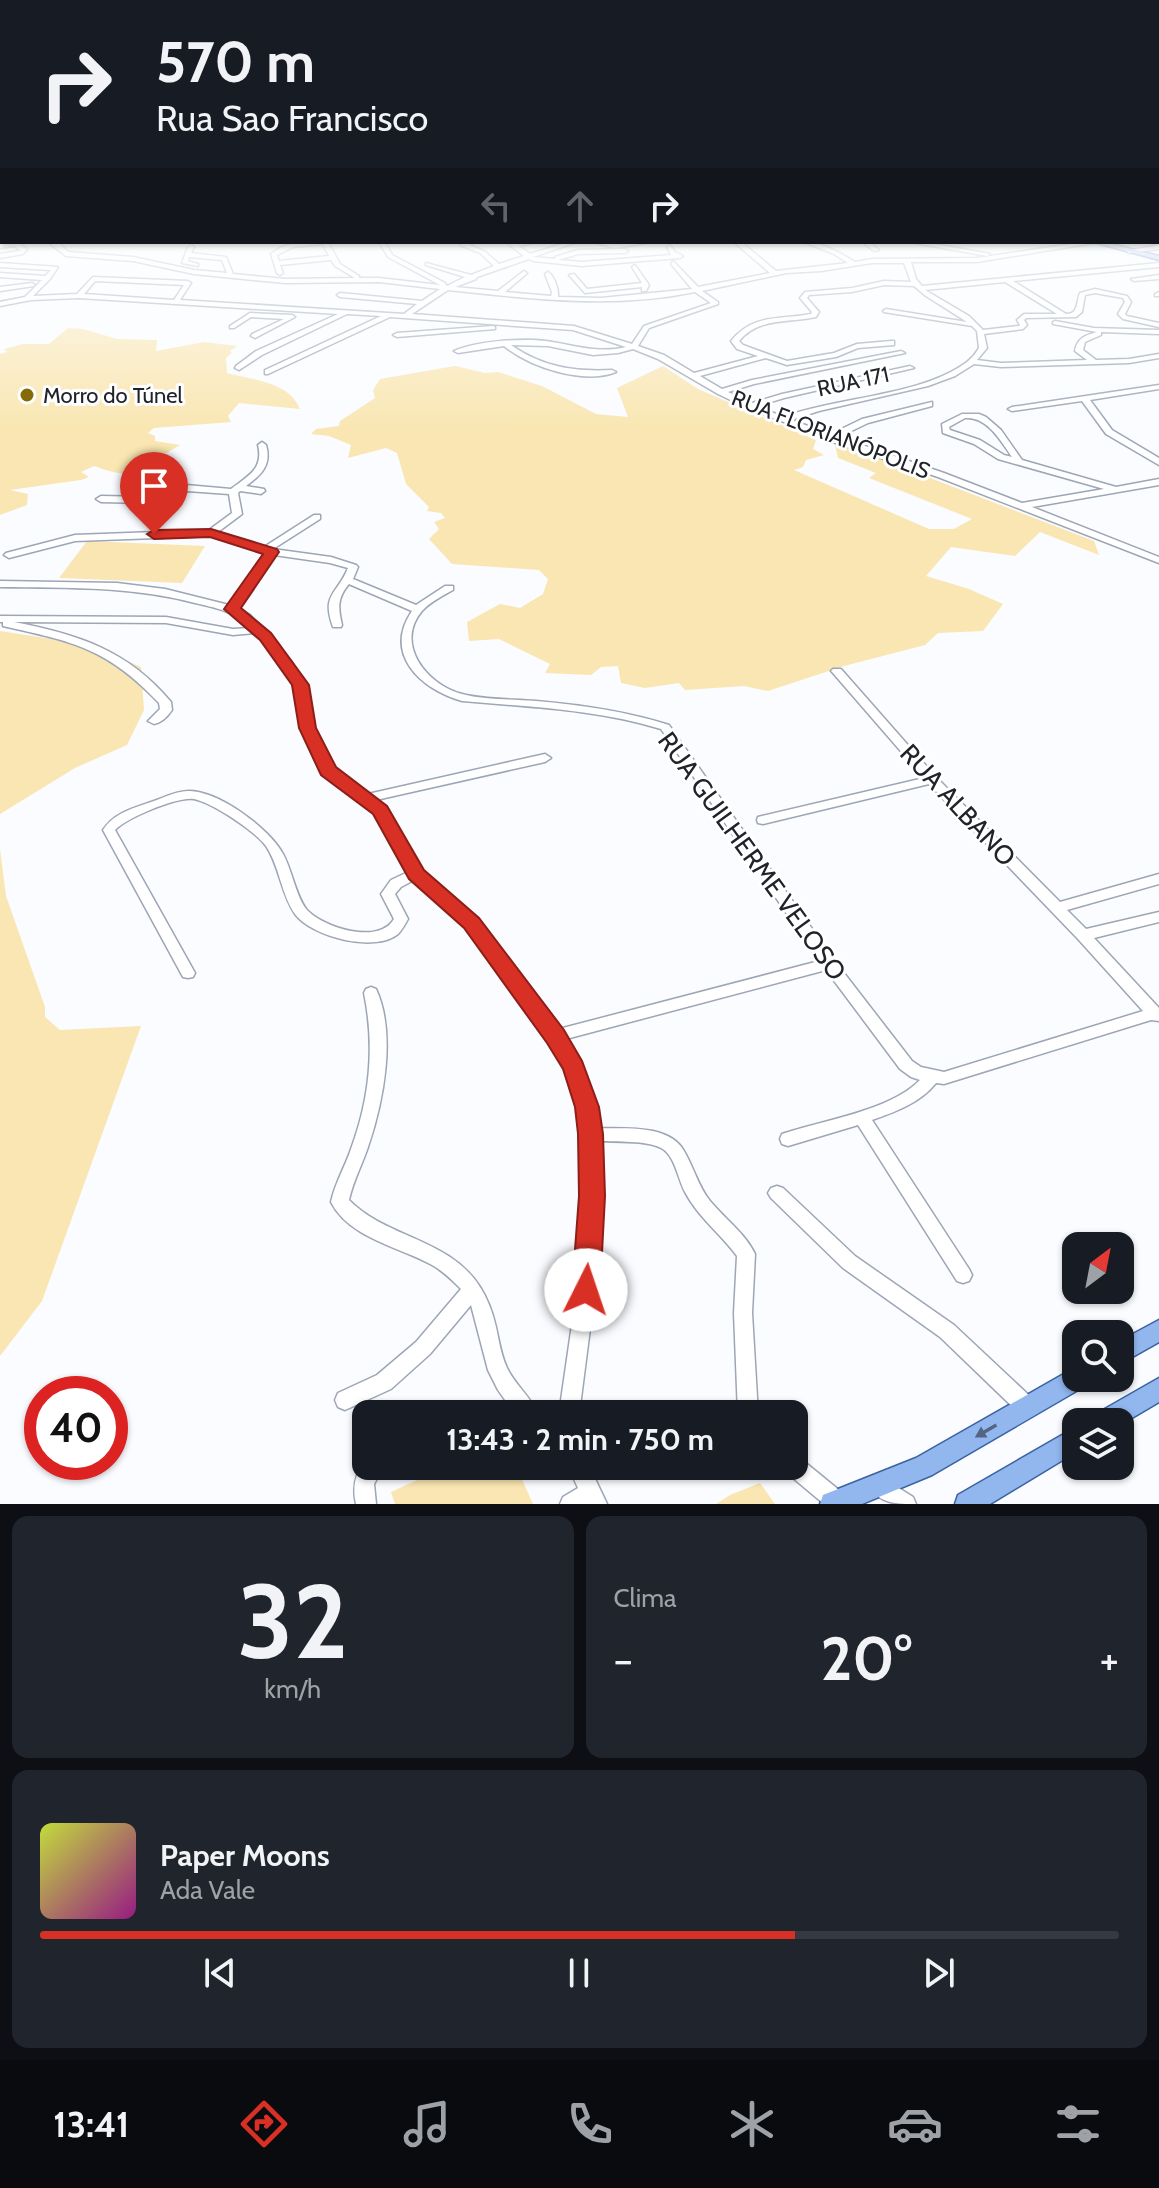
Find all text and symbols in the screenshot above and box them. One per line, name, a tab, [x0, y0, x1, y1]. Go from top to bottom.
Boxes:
text: 570 m	[156, 28, 315, 96]
icon: right	[24, 32, 128, 136]
text: Rua Sao Francisco	[156, 96, 428, 140]
icon: left	[474, 184, 518, 228]
icon: ahead	[558, 184, 602, 228]
icon: right	[642, 184, 686, 228]
street label: RUA 171	[815, 361, 891, 402]
place label: Morro do Túnel	[43, 382, 184, 409]
street label: RUA FLORIANÓPOLIS	[728, 384, 934, 485]
marker: Morro do Túnel	[18, 386, 36, 404]
pin	[120, 452, 188, 534]
icon: arrive	[132, 464, 176, 508]
street label: RUA GUILHERME VELOSO	[651, 725, 853, 987]
street label: RUA ALBANO	[893, 737, 1023, 873]
north arrow	[1062, 1232, 1134, 1304]
map controls	[1062, 1232, 1134, 1480]
position arrow	[544, 1248, 628, 1332]
button: search	[1062, 1320, 1134, 1392]
speed limit sign: 40	[24, 1376, 128, 1480]
button: layers	[1062, 1408, 1134, 1480]
text: 13:43 · 2 min · 750 m	[446, 1421, 714, 1458]
one-way arrow	[975, 1424, 997, 1438]
text: 32	[237, 1558, 348, 1684]
text: Clima	[614, 1582, 676, 1614]
text: 20°	[821, 1622, 912, 1695]
text: −	[614, 1633, 633, 1686]
text: +	[1100, 1633, 1119, 1686]
text: km/h	[264, 1673, 321, 1705]
text: Paper Moons	[160, 1837, 330, 1874]
text: Ada Vale	[160, 1874, 255, 1906]
icon: previous	[198, 1951, 242, 1995]
icon: pause	[557, 1951, 601, 1995]
icon: next	[917, 1951, 961, 1995]
icon: directions	[236, 2096, 292, 2152]
icon: music	[399, 2096, 455, 2152]
icon: phone	[562, 2096, 618, 2152]
icon: climate	[724, 2096, 780, 2152]
icon: car	[887, 2096, 943, 2152]
icon: filters	[1050, 2096, 1106, 2152]
text: 13:41	[53, 2102, 129, 2146]

